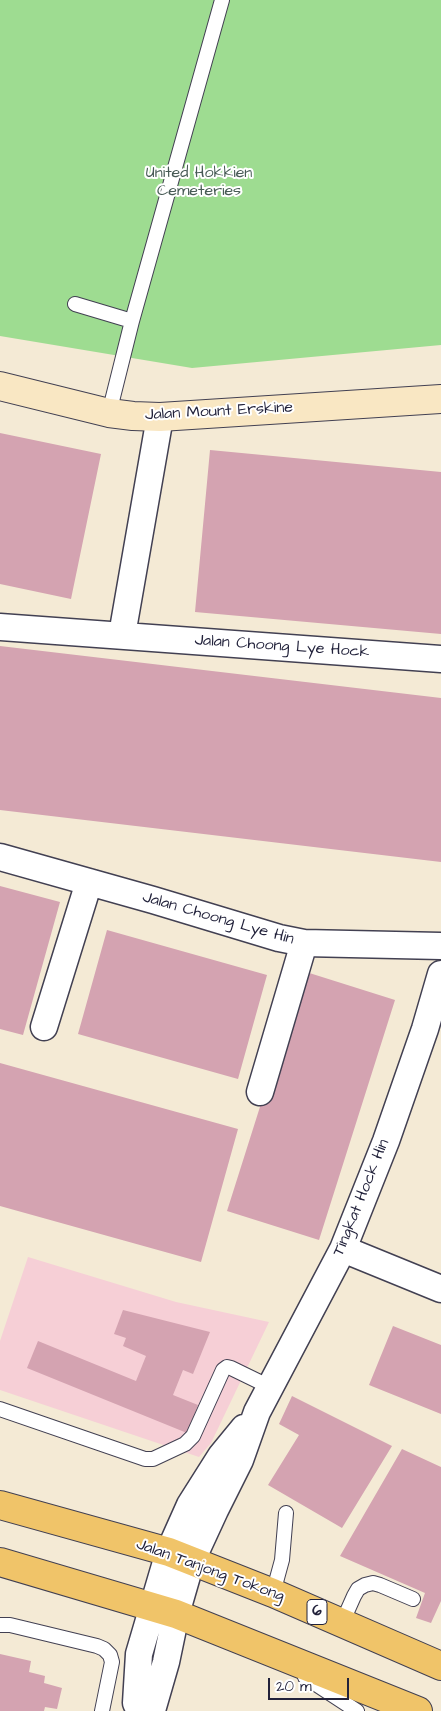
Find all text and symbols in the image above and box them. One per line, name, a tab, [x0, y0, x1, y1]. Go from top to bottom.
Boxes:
park label: United Hokkien Cemeteries	[146, 164, 252, 202]
street label: Jalan Mount Erskine	[145, 399, 293, 425]
street label: Jalan Choong Lye Hock	[194, 631, 370, 663]
street label: Jalan Choong Lye Hin	[140, 888, 296, 950]
street label: Tingkat Hock Hin	[330, 1137, 394, 1259]
street label: Jalan Tanjong Tokong	[133, 1535, 287, 1607]
road number: 6	[307, 1600, 327, 1624]
scale bar	[271, 1668, 352, 1700]
text: 20 m	[276, 1676, 312, 1697]

